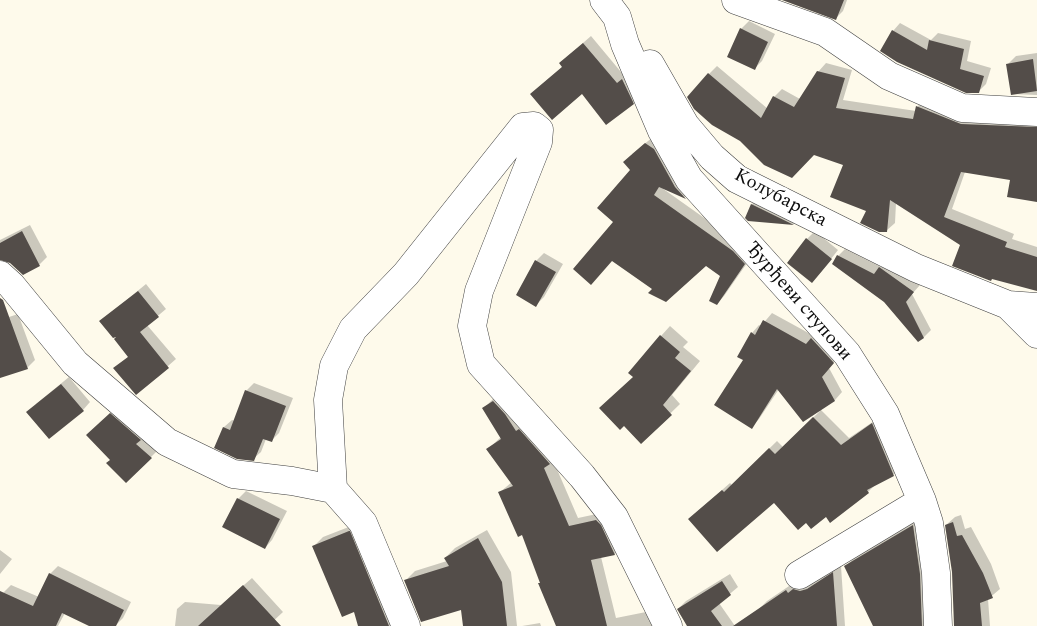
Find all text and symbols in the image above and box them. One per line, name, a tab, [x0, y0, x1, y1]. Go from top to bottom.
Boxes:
street label: Колубарска	[730, 165, 830, 233]
street label: Ђурђеви ступови	[740, 238, 856, 366]

